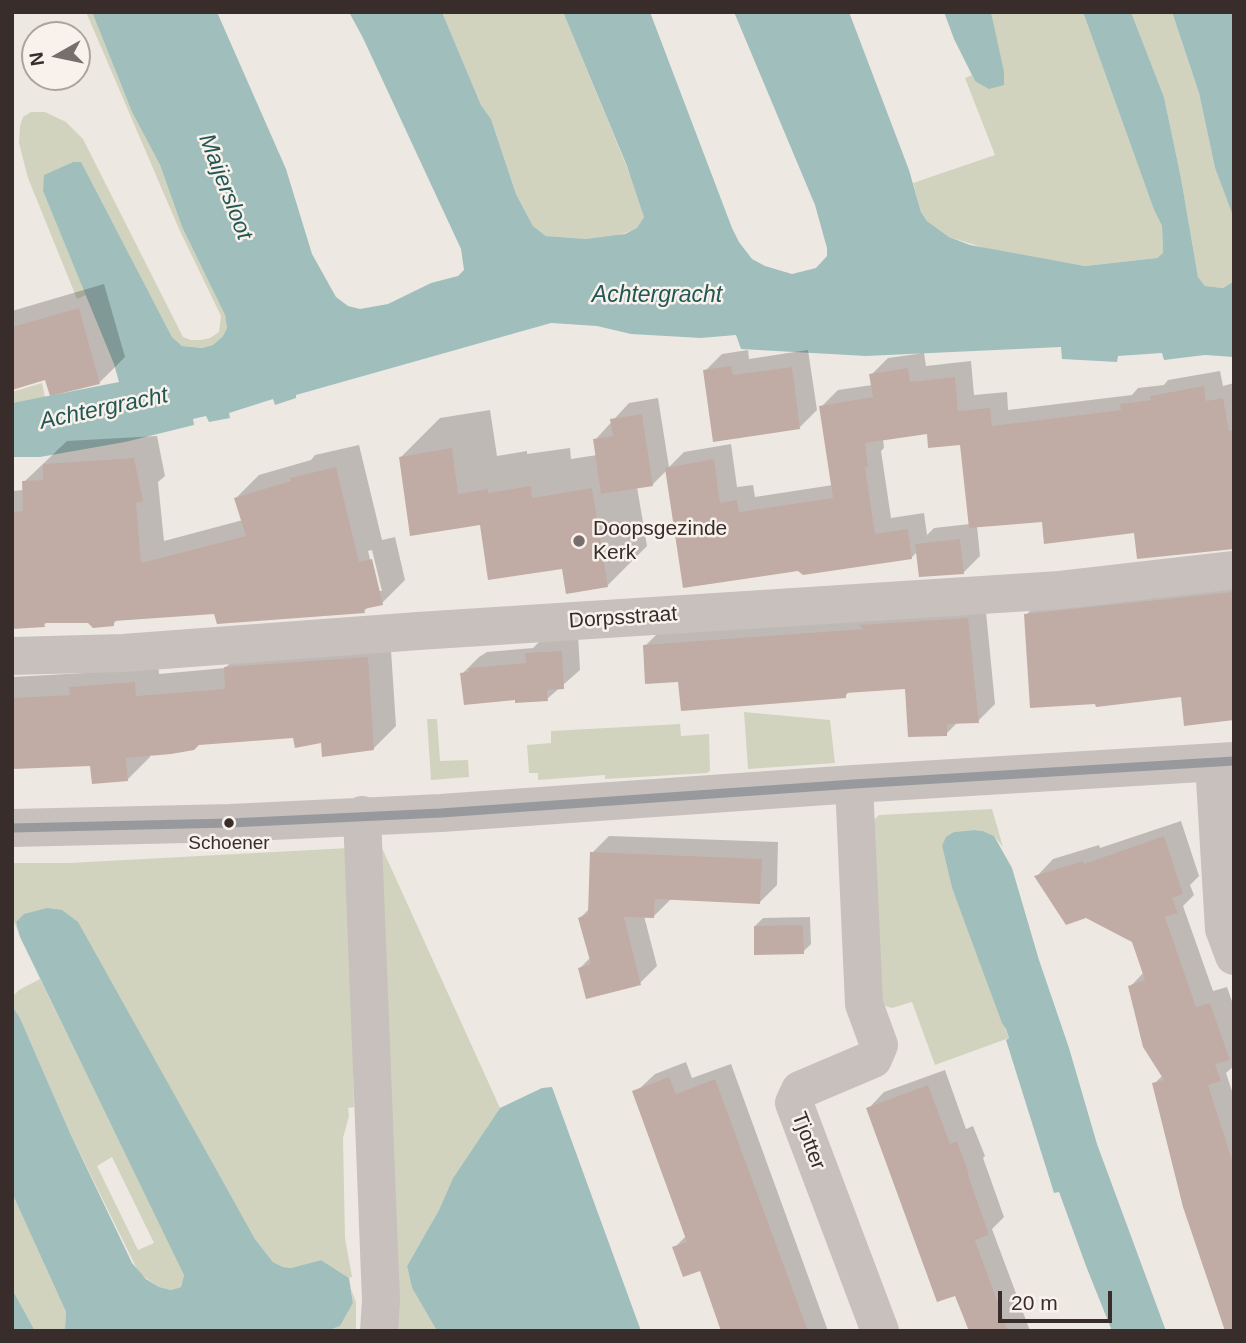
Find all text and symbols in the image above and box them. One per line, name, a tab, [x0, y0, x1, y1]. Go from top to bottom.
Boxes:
north arrow	[21, 21, 91, 91]
text: N	[25, 51, 48, 67]
water label: Maijersloot	[192, 130, 258, 244]
water label: Achtergracht	[592, 282, 722, 310]
water label: Achtergracht	[37, 382, 171, 436]
place label: Doopsgezinde Kerk	[593, 516, 727, 566]
marker: Doopsgezinde Kerk	[571, 533, 587, 549]
street label: Dorpsstraat	[568, 602, 678, 634]
marker: Schoener	[222, 816, 236, 830]
place label: Schoener	[188, 833, 270, 855]
street label: Tjotter	[786, 1109, 830, 1173]
scale bar	[1001, 1276, 1115, 1320]
text: 20 m	[1011, 1291, 1058, 1314]

